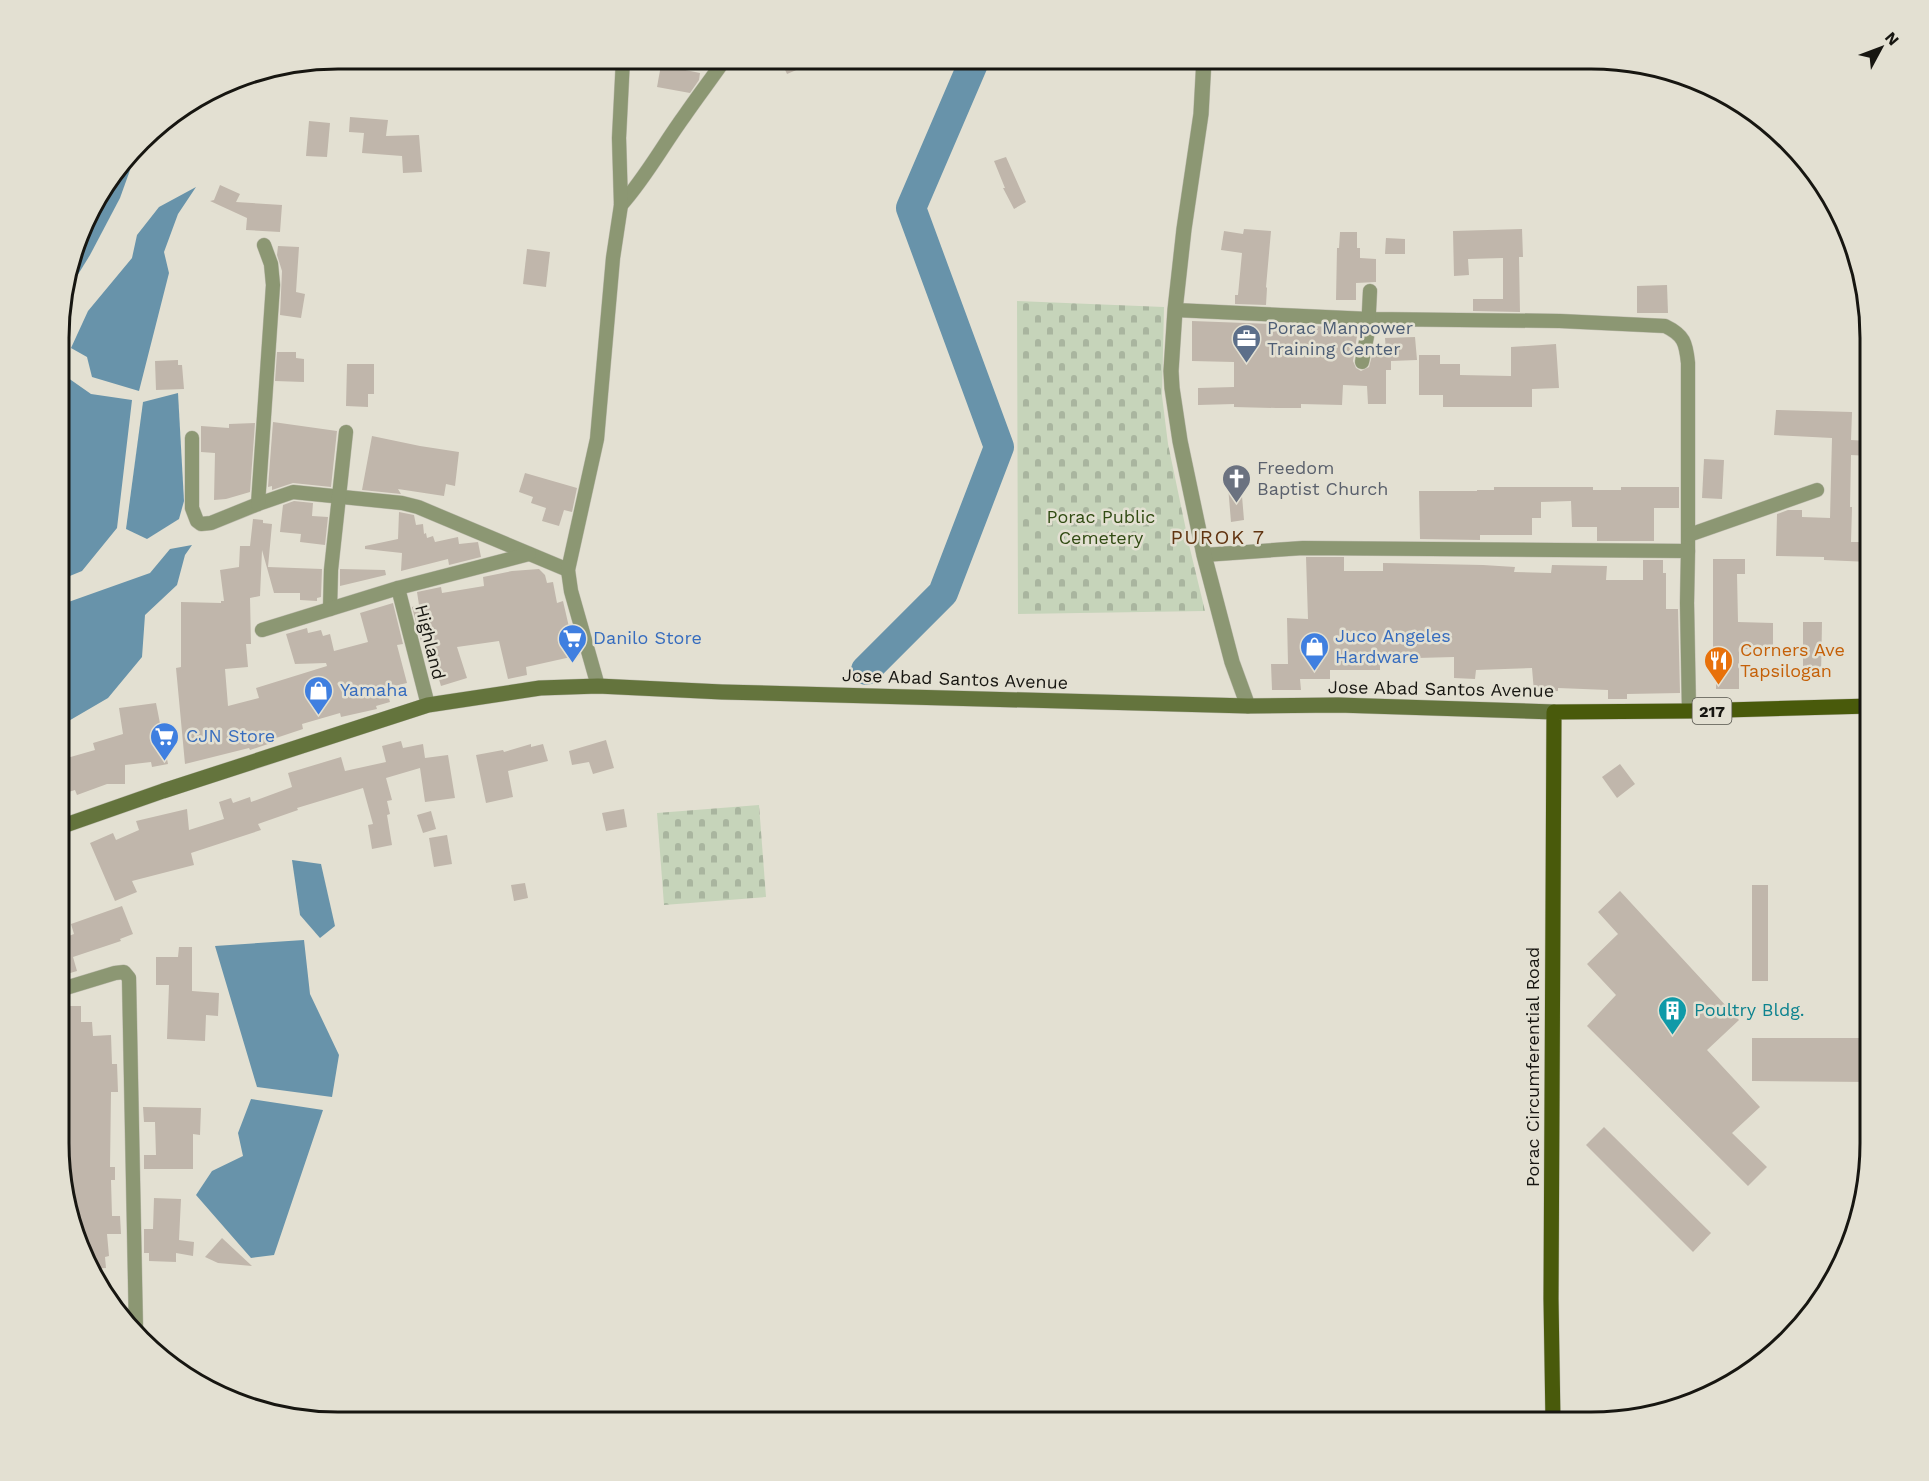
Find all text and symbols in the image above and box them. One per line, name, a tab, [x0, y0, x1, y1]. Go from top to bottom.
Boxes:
north arrow	[1851, 18, 1911, 78]
text: N	[1881, 28, 1903, 49]
place label: Porac Manpower Training Center	[1267, 317, 1413, 359]
office icon: Porac Manpower Training Center	[1230, 322, 1262, 364]
place label: Freedom Baptist Church	[1257, 457, 1388, 499]
church icon: Freedom Baptist Church	[1220, 462, 1252, 504]
park label: Porac Public Cemetery	[1047, 506, 1155, 548]
district label: PUROK 7	[1170, 525, 1266, 549]
street label: Highland	[411, 602, 450, 682]
supermarket icon: Danilo Store	[556, 622, 588, 664]
place label: Juco Angeles Hardware	[1335, 625, 1451, 667]
place label: Danilo Store	[593, 627, 702, 648]
shop icon: Juco Angeles Hardware	[1298, 630, 1330, 672]
place label: Corners Ave Tapsilogan	[1740, 639, 1845, 681]
restaurant icon: Corners Ave Tapsilogan	[1703, 644, 1735, 686]
street label: Jose Abad Santos Avenue	[842, 664, 1069, 693]
shop icon: Yamaha	[303, 674, 335, 716]
street label: Jose Abad Santos Avenue	[1328, 676, 1554, 701]
place label: Yamaha	[340, 679, 408, 700]
road number: 217	[1692, 698, 1732, 724]
supermarket icon: CJN Store	[149, 720, 181, 762]
place label: CJN Store	[186, 725, 275, 746]
street label: Porac Circumferential Road	[1522, 947, 1543, 1187]
building icon: Poultry Bldg.	[1657, 994, 1689, 1036]
place label: Poultry Bldg.	[1694, 999, 1805, 1020]

